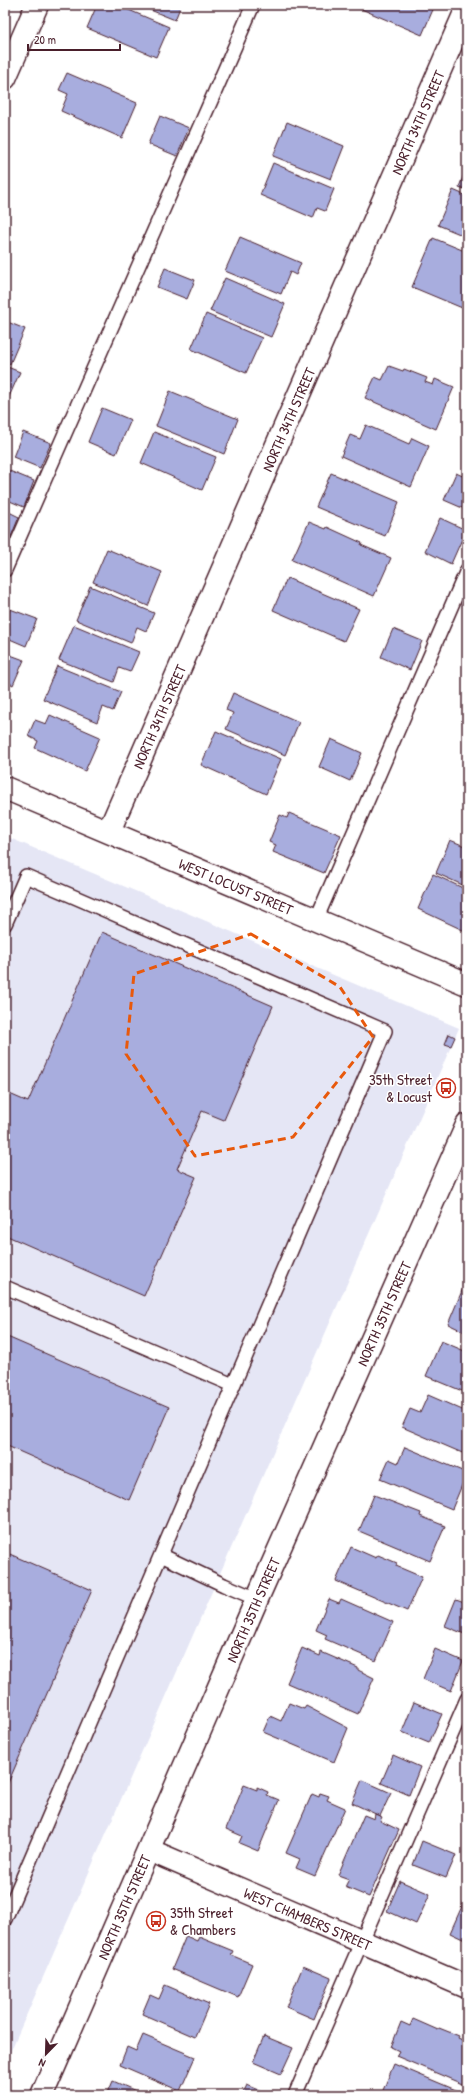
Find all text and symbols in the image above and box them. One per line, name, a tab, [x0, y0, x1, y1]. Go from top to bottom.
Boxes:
scale bar	[28, 26, 120, 52]
text: 20 m	[34, 31, 56, 48]
street label: NORTH 34TH STREET	[385, 66, 450, 178]
street label: NORTH 34TH STREET	[256, 363, 320, 475]
street label: NORTH 34TH STREET	[127, 660, 191, 772]
street label: WEST LOCUST STREET	[176, 853, 297, 920]
place label: 35th Street & Locust	[369, 1069, 433, 1107]
bus stop icon: 35th Street & Locust	[435, 1077, 457, 1099]
street label: NORTH 35TH STREET	[351, 1257, 416, 1369]
street label: NORTH 35TH STREET	[220, 1553, 285, 1665]
street label: NORTH 35TH STREET	[92, 1850, 156, 1963]
street label: WEST CHAMBERS STREET	[241, 1882, 376, 1956]
place label: 35th Street & Chambers	[170, 1902, 236, 1940]
bus stop icon: 35th Street & Chambers	[145, 1910, 167, 1932]
north arrow	[26, 2034, 66, 2074]
text: N	[37, 2056, 48, 2071]

